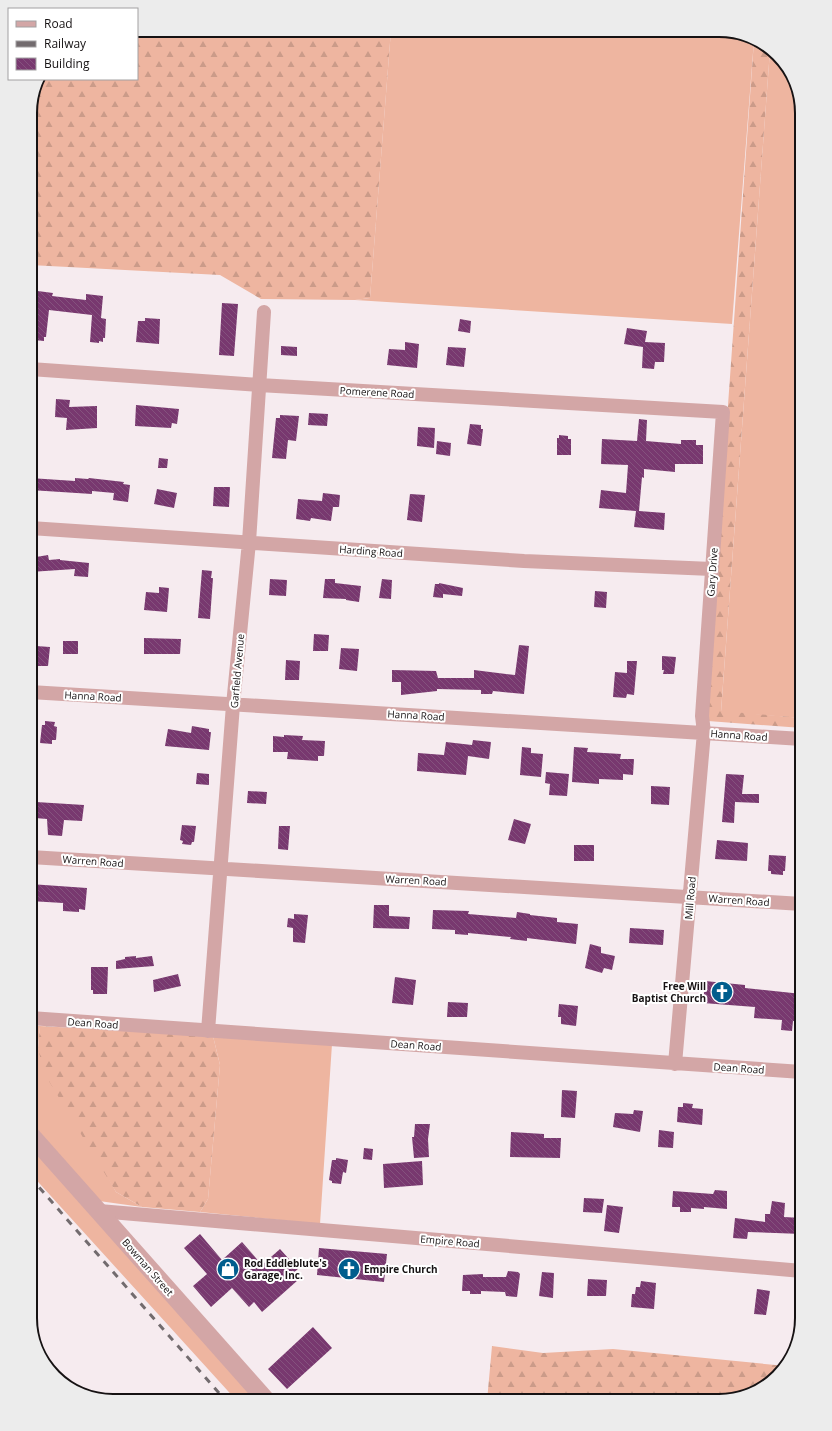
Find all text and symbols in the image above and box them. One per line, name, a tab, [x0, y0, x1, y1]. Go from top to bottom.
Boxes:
legend	[8, 8, 138, 80]
text: Road	[44, 15, 73, 32]
text: Railway	[44, 35, 87, 52]
text: Building	[44, 55, 90, 72]
street label: Pomerene Road	[339, 383, 415, 401]
street label: Harding Road	[339, 542, 403, 560]
street label: Gary Drive	[703, 547, 721, 597]
street label: Garfield Avenue	[227, 633, 247, 709]
street label: Hanna Road	[64, 688, 122, 704]
street label: Hanna Road	[387, 707, 445, 723]
street label: Hanna Road	[710, 726, 768, 744]
street label: Warren Road	[62, 852, 124, 870]
street label: Warren Road	[385, 871, 447, 889]
street label: Mill Road	[681, 876, 699, 920]
street label: Warren Road	[708, 891, 770, 909]
place label: Free Will Baptist Church	[632, 979, 706, 1005]
church icon: Free Will Baptist Church	[709, 979, 735, 1005]
street label: Dean Road	[67, 1014, 119, 1032]
street label: Dean Road	[390, 1036, 442, 1054]
street label: Dean Road	[713, 1059, 765, 1077]
street label: Empire Road	[420, 1231, 480, 1251]
street label: Bowman Street	[119, 1235, 177, 1299]
shop icon: Rod Eddleblute's Garage, Inc.	[215, 1256, 241, 1282]
place label: Rod Eddleblute's Garage, Inc.	[244, 1256, 327, 1282]
church icon: Empire Church	[336, 1256, 362, 1282]
place label: Empire Church	[364, 1262, 438, 1276]

